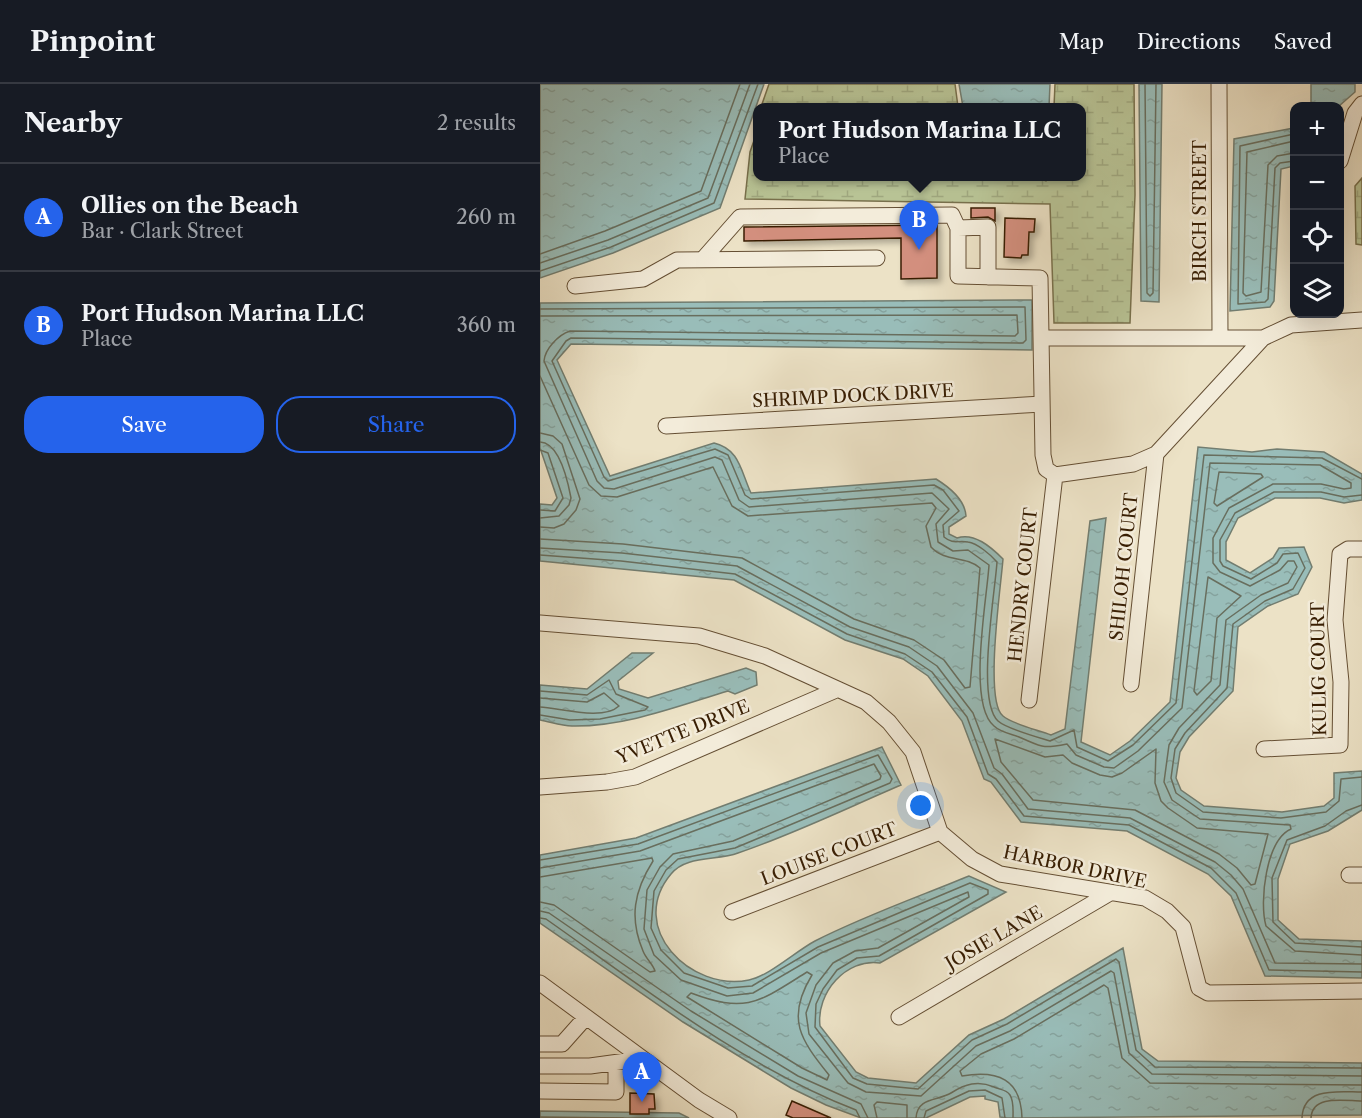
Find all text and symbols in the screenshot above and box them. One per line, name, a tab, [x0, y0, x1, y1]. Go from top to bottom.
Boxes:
text: Pinpoint	[30, 24, 155, 58]
text: Map	[1059, 29, 1104, 54]
text: Directions	[1137, 29, 1241, 54]
text: Saved	[1274, 29, 1332, 54]
map controls	[1290, 102, 1344, 318]
button: +	[1290, 102, 1344, 156]
popup	[753, 103, 1086, 181]
text: Nearby	[24, 107, 122, 139]
text: 2 results	[437, 111, 516, 135]
text: Port Hudson Marina LLC	[778, 117, 1061, 144]
street label: BIRCH STREET	[1189, 139, 1211, 282]
text: Place	[778, 144, 829, 168]
button: −	[1290, 156, 1344, 210]
text: Ollies on the Beach	[81, 192, 298, 219]
pin: B	[900, 200, 938, 250]
text: A	[36, 205, 51, 229]
text: 260 m	[456, 205, 516, 229]
button: locate	[1290, 210, 1344, 264]
text: Bar · Clark Street	[81, 219, 243, 243]
button: layers	[1290, 264, 1344, 318]
text: Port Hudson Marina LLC	[81, 300, 364, 327]
text: B	[36, 313, 51, 337]
text: 360 m	[457, 313, 516, 337]
text: Place	[81, 327, 132, 351]
street label: SHRIMP DOCK DRIVE	[752, 380, 954, 412]
button: Save	[24, 396, 264, 453]
button: Share	[276, 396, 516, 453]
street label: SHILOH COURT	[1105, 491, 1143, 642]
street label: HENDRY COURT	[1004, 506, 1042, 663]
street label: KULIG COURT	[1307, 601, 1331, 736]
street label: YVETTE DRIVE	[612, 695, 753, 769]
your location	[906, 791, 935, 820]
street label: LOUISE COURT	[758, 818, 901, 890]
street label: HARBOR DRIVE	[1001, 841, 1149, 893]
street label: JOSIE LANE	[939, 901, 1047, 976]
pin: A	[622, 1052, 662, 1102]

